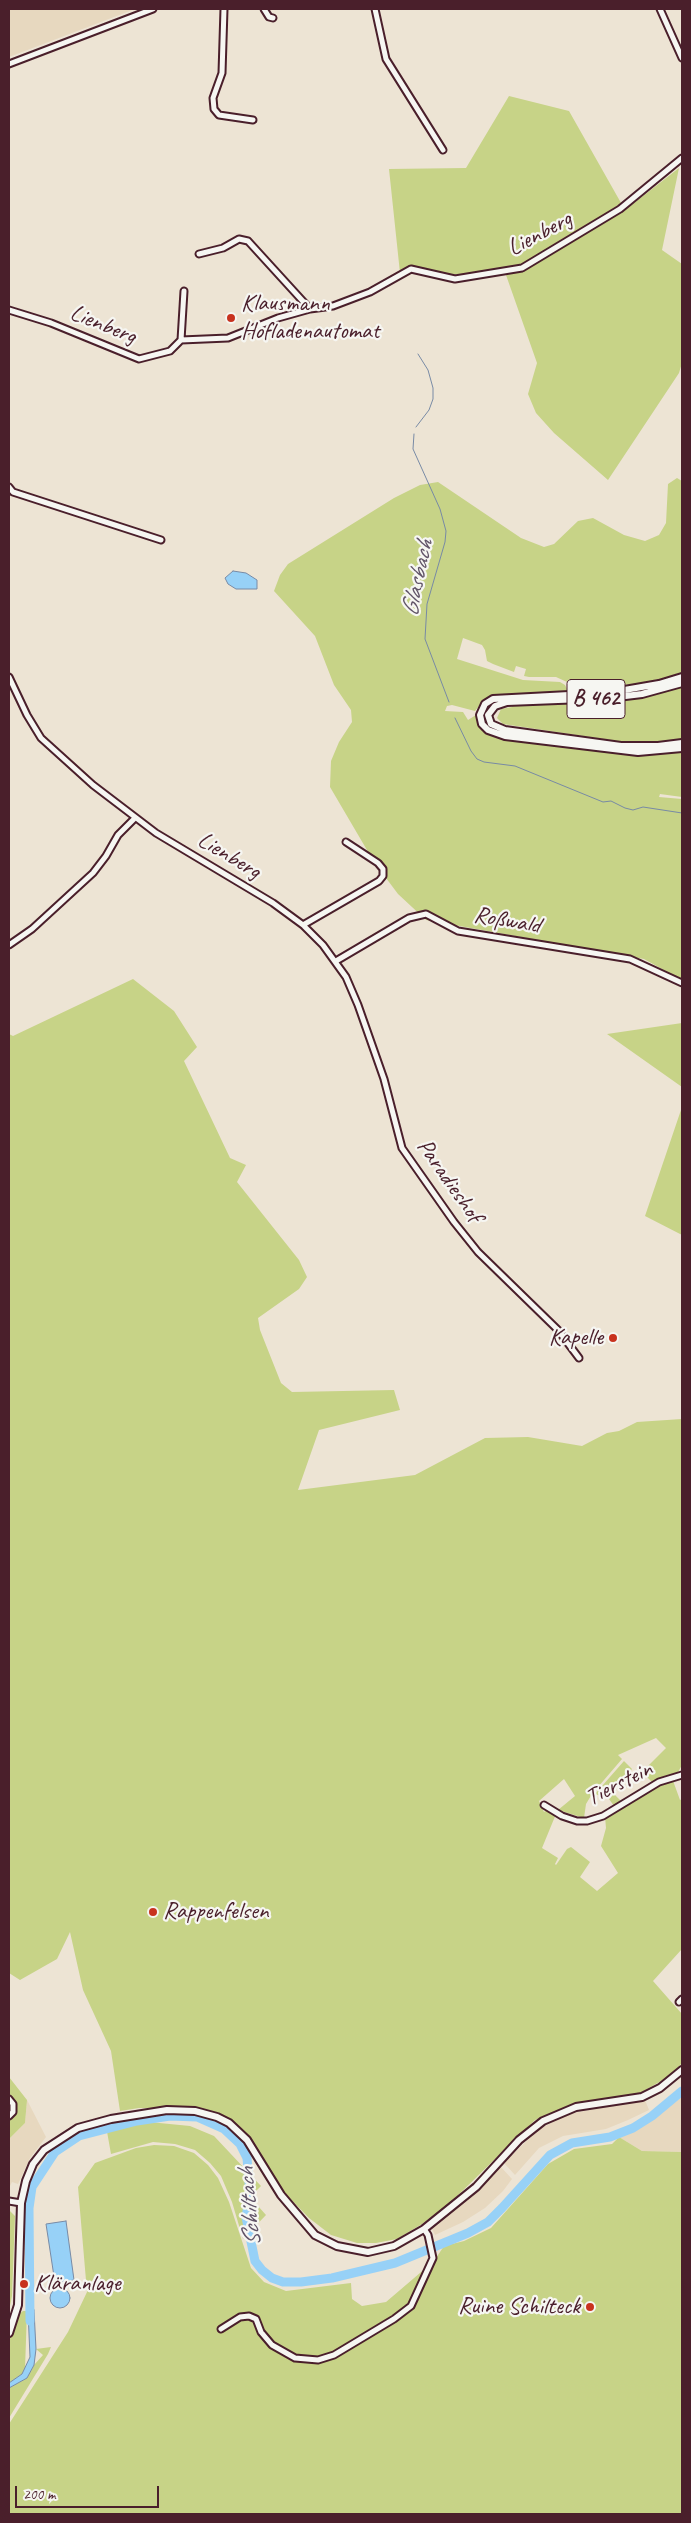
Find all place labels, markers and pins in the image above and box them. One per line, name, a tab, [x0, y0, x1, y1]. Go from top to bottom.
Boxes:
place label: Klausmann Hofladenautomat	[241, 290, 379, 346]
marker: Klausmann Hofladenautomat	[225, 312, 237, 324]
place label: Kapelle	[549, 1324, 603, 1352]
marker: Kapelle	[607, 1332, 619, 1344]
place label: Rappenfelsen	[163, 1898, 269, 1926]
marker: Rappenfelsen	[147, 1906, 159, 1918]
place label: Kläranlage	[34, 2270, 121, 2298]
marker: Kläranlage	[18, 2278, 30, 2290]
place label: Ruine Schilteck	[458, 2293, 580, 2321]
marker: Ruine Schilteck	[584, 2301, 596, 2313]

